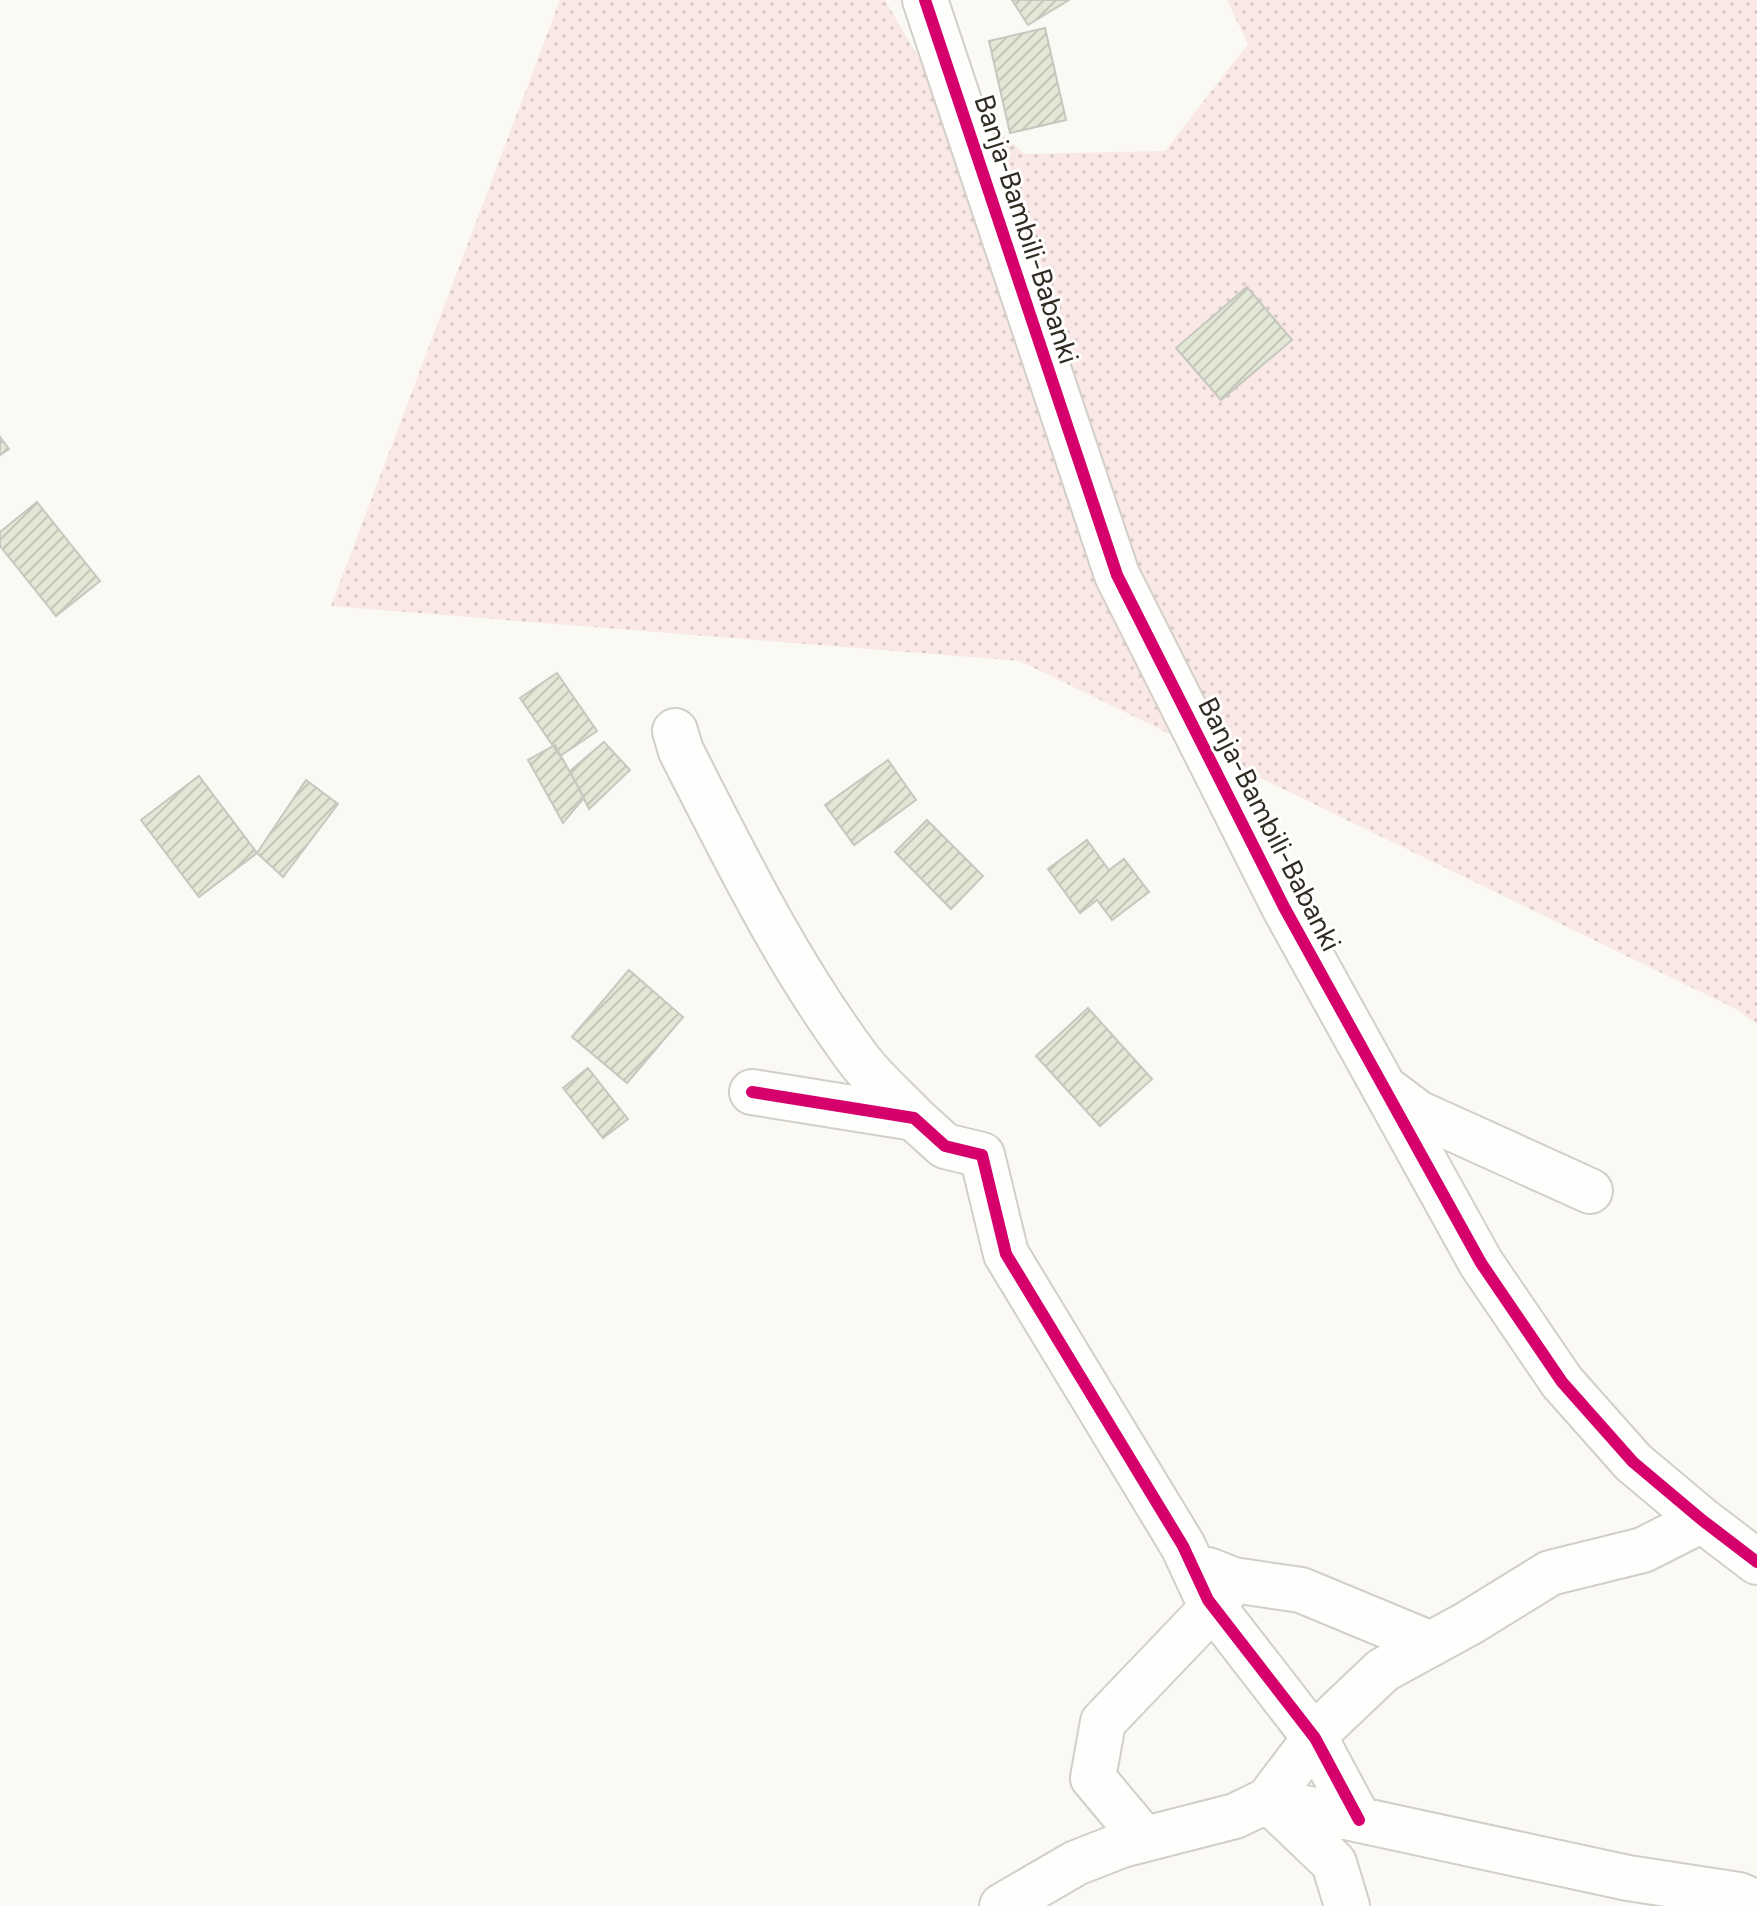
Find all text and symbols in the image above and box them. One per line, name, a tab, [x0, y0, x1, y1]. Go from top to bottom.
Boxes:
street label: Banja-Bambili-Babanki	[967, 90, 1087, 368]
street label: Banja-Bambili-Babanki	[1191, 691, 1349, 957]

